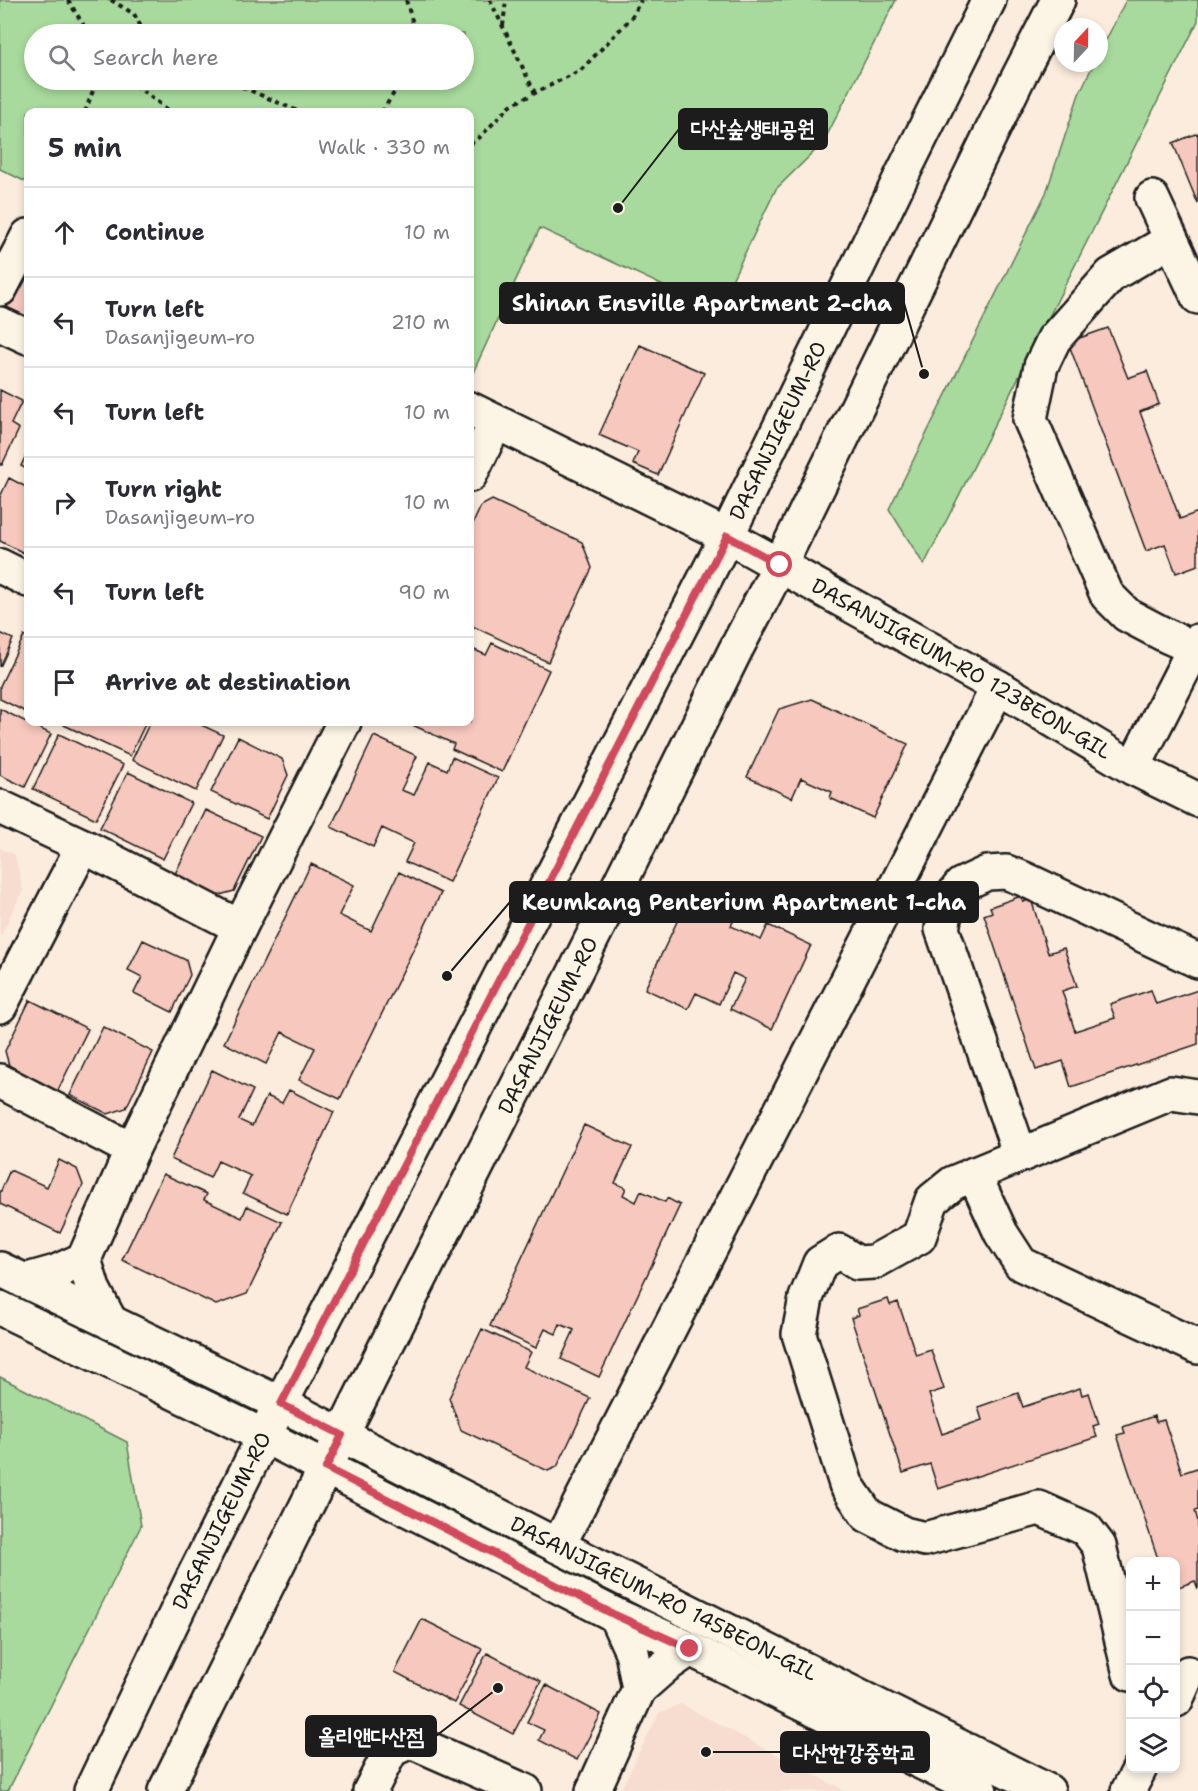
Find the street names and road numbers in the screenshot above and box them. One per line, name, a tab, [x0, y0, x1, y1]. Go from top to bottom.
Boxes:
street label: DASANJIGEUM-RO	[723, 337, 833, 525]
street label: DASANJIGEUM-RO 123BEON-GIL	[806, 572, 1117, 766]
street label: DASANJIGEUM-RO	[491, 932, 605, 1119]
street label: DASANJIGEUM-RO	[166, 1427, 278, 1615]
street label: DASANJIGEUM-RO 145BEON-GIL	[505, 1510, 822, 1688]

